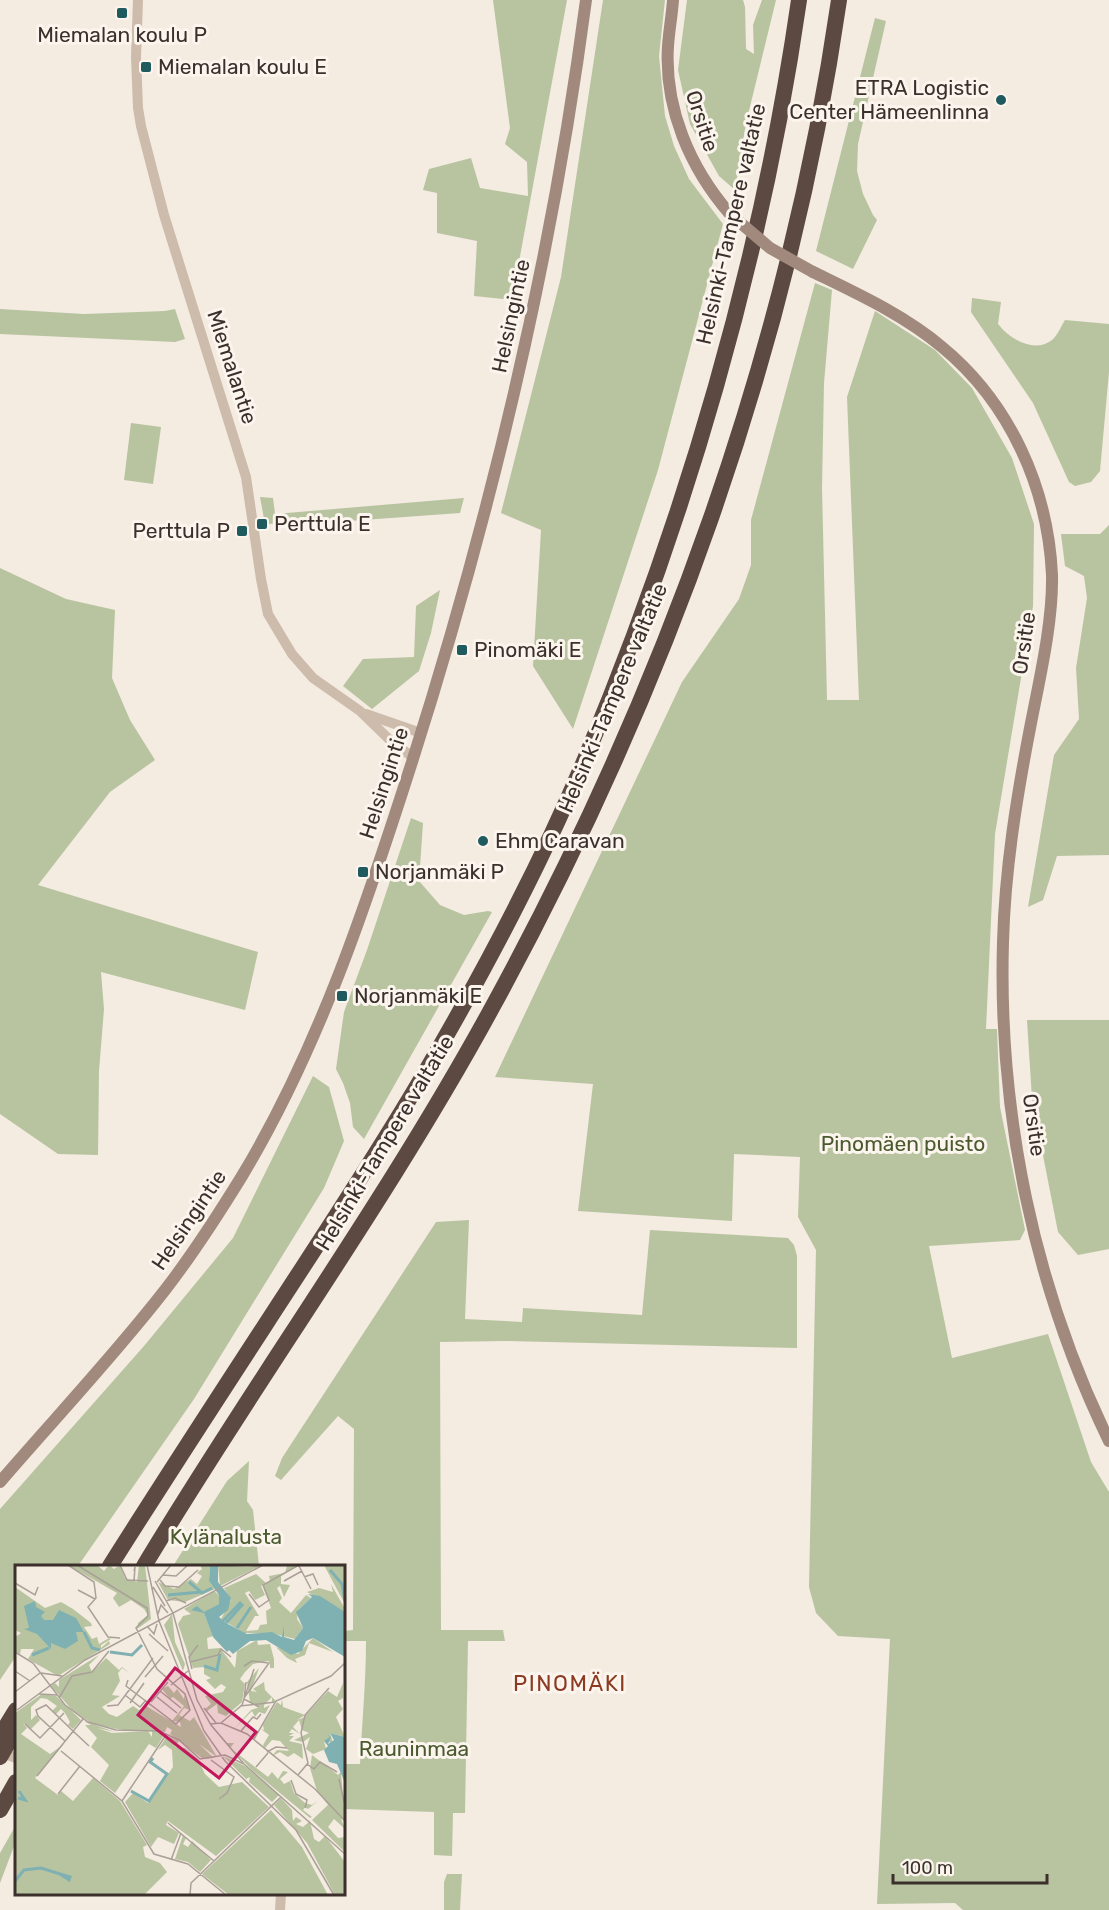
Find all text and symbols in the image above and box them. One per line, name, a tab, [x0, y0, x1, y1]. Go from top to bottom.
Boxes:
marker: Miemalan koulu P	[115, 6, 129, 20]
place label: Miemalan koulu P	[37, 22, 207, 47]
place label: Miemalan koulu E	[158, 54, 327, 79]
marker: Miemalan koulu E	[139, 60, 153, 74]
place label: ETRA Logistic Center Hämeenlinna	[789, 75, 989, 124]
street label: Orsitie	[681, 87, 724, 155]
marker: ETRA Logistic Center Hämeenlinna	[994, 93, 1008, 107]
street label: Helsinki-Tampere valtatie	[691, 101, 770, 347]
street label: Helsingintie	[486, 257, 535, 375]
street label: Miemalantie	[202, 307, 263, 427]
place label: Perttula E	[274, 511, 371, 536]
marker: Perttula E	[255, 517, 269, 531]
place label: Perttula P	[133, 518, 230, 543]
marker: Perttula P	[235, 524, 249, 538]
street label: Helsinki-Tampere valtatie	[553, 579, 672, 816]
street label: Orsitie	[1007, 610, 1040, 676]
place label: Pinomäki E	[474, 637, 581, 662]
marker: Pinomäki E	[455, 643, 469, 657]
street label: Helsingintie	[354, 724, 413, 842]
place label: Ehm Caravan	[495, 828, 625, 853]
marker: Ehm Caravan	[476, 834, 490, 848]
place label: Norjanmäki P	[375, 859, 504, 884]
marker: Norjanmäki P	[356, 865, 370, 879]
place label: Norjanmäki E	[354, 983, 482, 1008]
marker: Norjanmäki E	[335, 989, 349, 1003]
street label: Helsinki-Tampere valtatie	[310, 1031, 459, 1255]
street label: Orsitie	[1018, 1092, 1051, 1158]
park label: Pinomäen puisto	[821, 1131, 985, 1156]
street label: Helsingintie	[146, 1165, 231, 1275]
park label: Kylänalusta	[170, 1524, 282, 1549]
inset map	[15, 1565, 345, 1895]
district label: PINOMÄKI	[513, 1670, 627, 1697]
park label: Rauninmaa	[359, 1736, 469, 1761]
scale bar	[893, 1847, 1048, 1885]
text: 100 m	[902, 1857, 953, 1879]

